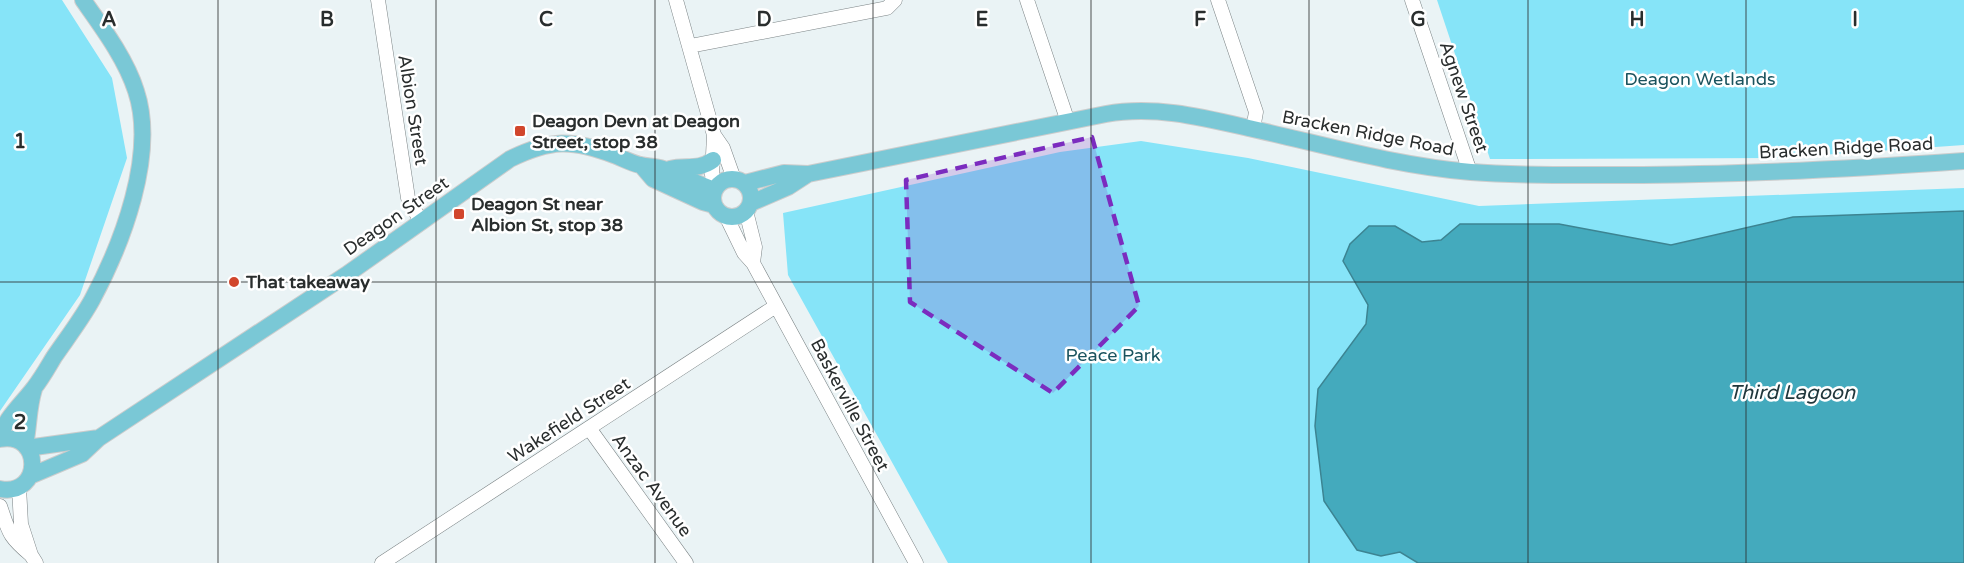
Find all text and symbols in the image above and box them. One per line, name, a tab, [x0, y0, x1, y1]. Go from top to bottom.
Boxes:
text: A	[102, 8, 117, 32]
text: B	[320, 8, 334, 32]
text: C	[539, 8, 553, 32]
text: D	[756, 8, 772, 32]
text: E	[976, 8, 989, 32]
text: F	[1194, 8, 1206, 32]
text: G	[1410, 8, 1426, 32]
text: H	[1629, 8, 1645, 32]
text: I	[1852, 8, 1858, 32]
street label: Agnew Street	[1435, 39, 1493, 156]
street label: Albion Street	[393, 53, 433, 167]
park label: Deagon Wetlands	[1624, 68, 1776, 90]
street label: Bracken Ridge Road	[1280, 106, 1456, 160]
place label: Deagon Devn at Deagon Street, stop 38	[532, 110, 740, 153]
marker: Deagon Devn at Deagon Street, stop 38	[513, 124, 527, 138]
text: 1	[14, 130, 26, 154]
street label: Bracken Ridge Road	[1758, 132, 1934, 164]
street label: Deagon Street	[339, 172, 453, 260]
place label: Deagon St near Albion St, stop 38	[471, 193, 623, 236]
marker: Deagon St near Albion St, stop 38	[452, 207, 466, 221]
place label: That takeaway	[245, 271, 370, 293]
marker: That takeaway	[227, 275, 241, 289]
street label: Baskerville Street	[806, 335, 894, 475]
park label: Peace Park	[1066, 344, 1161, 366]
street label: Wakefield Street	[504, 372, 634, 468]
water label: Third Lagoon	[1729, 381, 1856, 405]
text: 2	[14, 411, 26, 435]
street label: Anzac Avenue	[607, 429, 697, 541]

